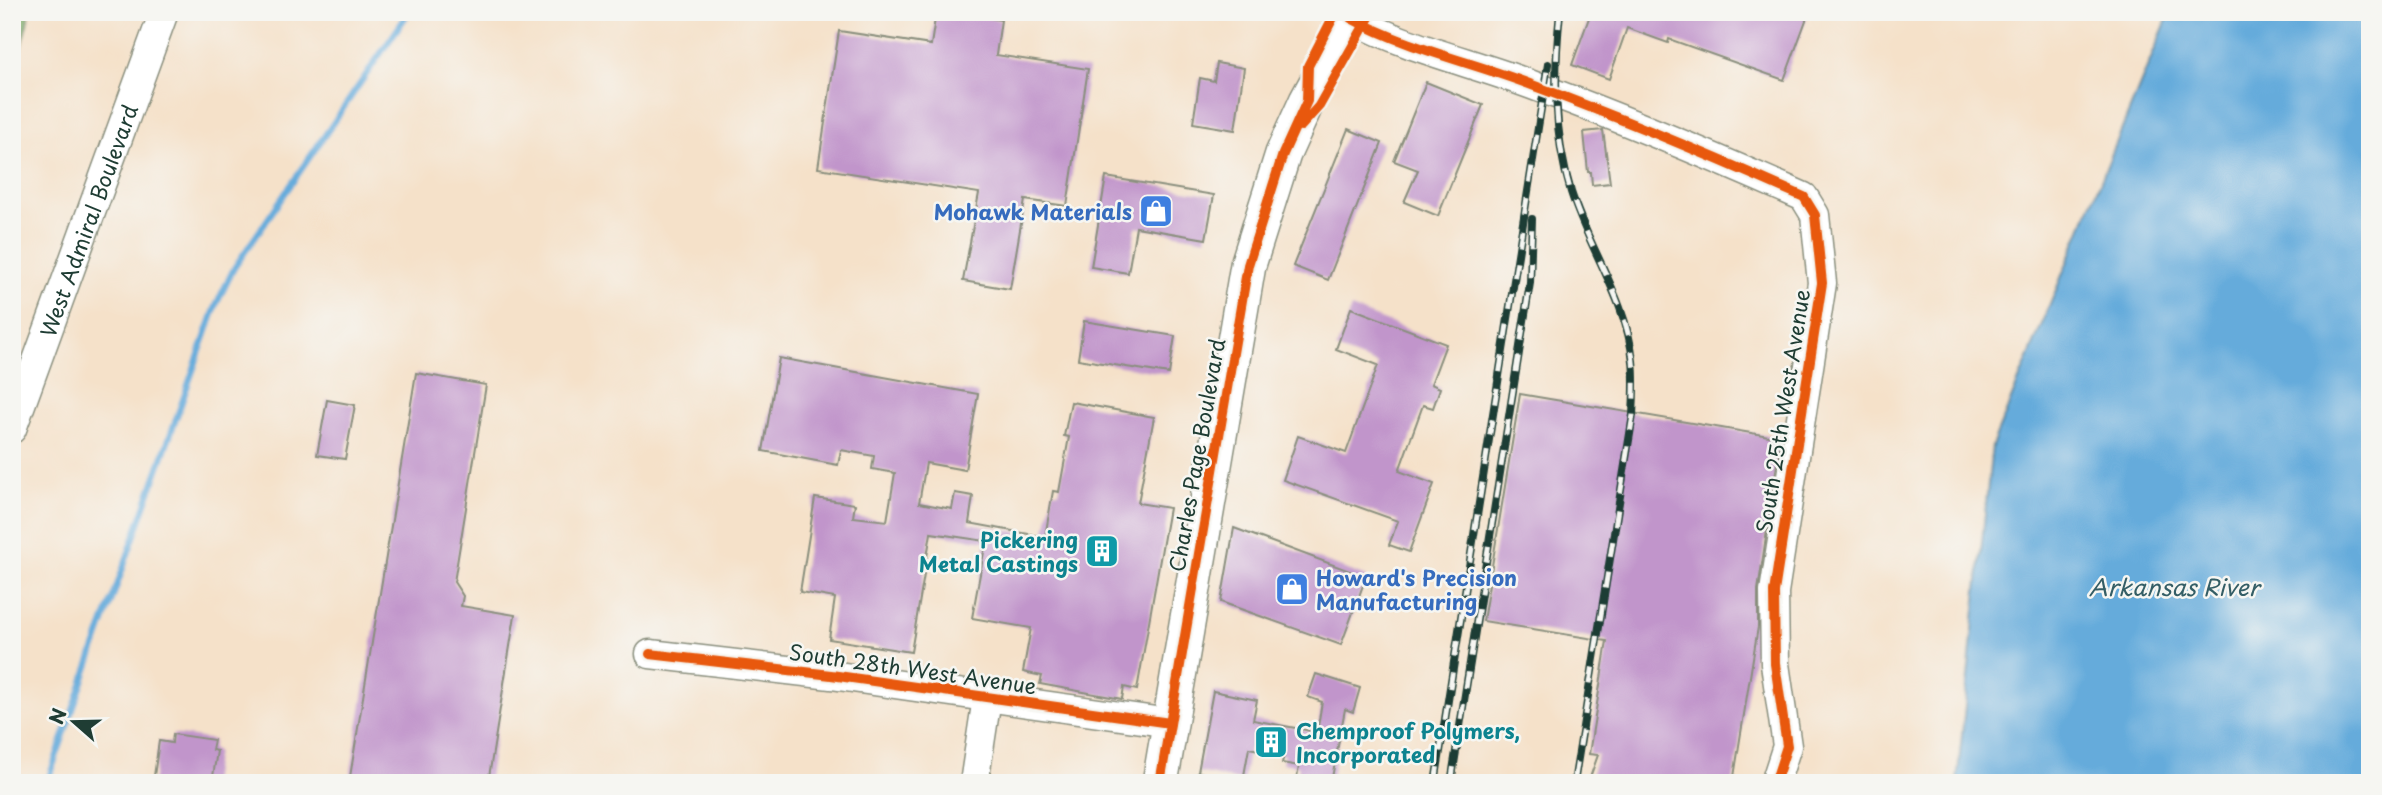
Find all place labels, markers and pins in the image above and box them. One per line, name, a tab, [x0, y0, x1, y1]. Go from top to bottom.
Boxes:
shop icon: Mohawk Materials	[1137, 192, 1175, 230]
place label: Mohawk Materials	[934, 195, 1132, 227]
place label: Pickering Metal Castings	[919, 523, 1078, 579]
building icon: Pickering Metal Castings	[1083, 532, 1121, 570]
place label: Howard's Precision Manufacturing	[1316, 561, 1517, 617]
shop icon: Howard's Precision Manufacturing	[1273, 570, 1311, 608]
place label: Chemproof Polymers, Incorporated	[1296, 714, 1520, 770]
building icon: Chemproof Polymers, Incorporated	[1252, 723, 1290, 761]

